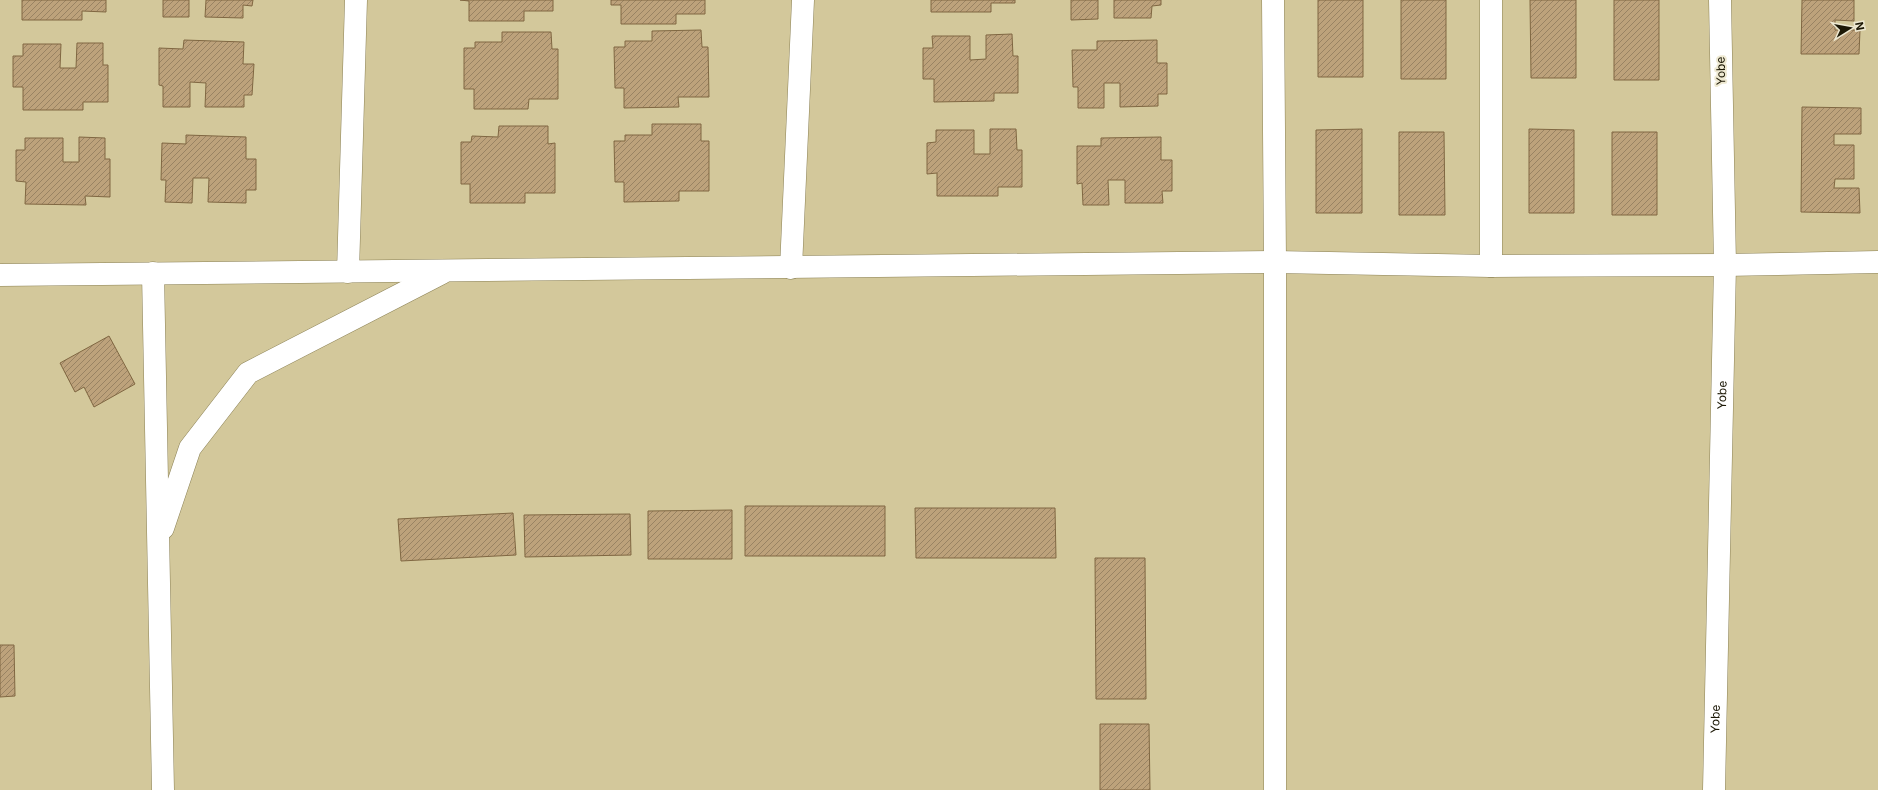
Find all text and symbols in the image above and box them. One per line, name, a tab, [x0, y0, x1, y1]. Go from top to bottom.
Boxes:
north arrow	[1830, 8, 1870, 48]
text: N	[1852, 21, 1867, 32]
street label: Yobe	[1713, 56, 1728, 86]
street label: Yobe	[1714, 381, 1730, 410]
street label: Yobe	[1707, 704, 1723, 734]

